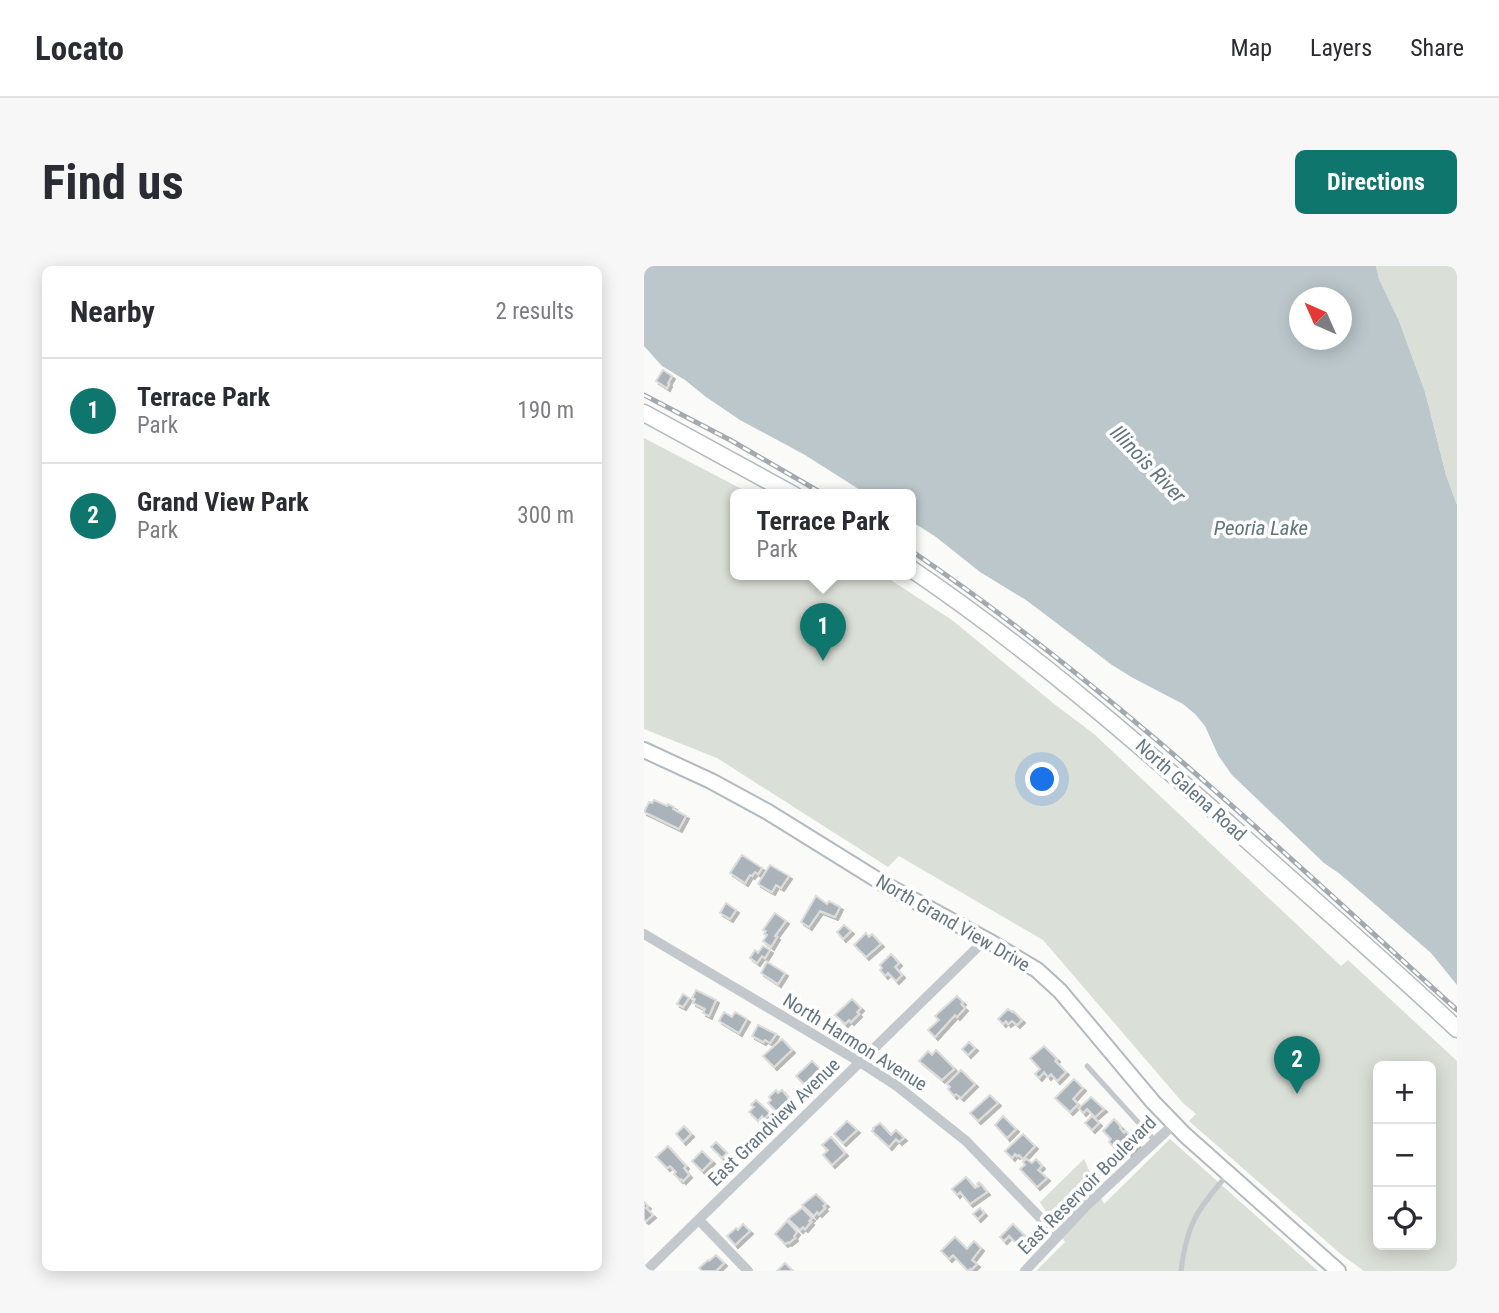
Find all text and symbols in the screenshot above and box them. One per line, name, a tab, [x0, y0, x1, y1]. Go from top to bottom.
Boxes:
text: Locato	[35, 29, 124, 68]
text: Map	[1231, 34, 1272, 62]
text: Layers	[1310, 34, 1372, 62]
text: Share	[1410, 34, 1464, 62]
button: Directions	[1295, 150, 1457, 214]
text: Find us	[42, 154, 184, 211]
north arrow	[1289, 287, 1352, 350]
text: Nearby	[70, 294, 155, 329]
text: 2 results	[496, 298, 574, 325]
text: Terrace Park	[137, 382, 270, 412]
text: 1	[87, 397, 99, 424]
text: 190 m	[517, 397, 574, 424]
text: Park	[137, 412, 178, 439]
water label: Illinois River	[1105, 420, 1191, 508]
text: Grand View Park	[137, 487, 309, 517]
popup	[730, 489, 916, 580]
text: 2	[87, 502, 99, 529]
text: 300 m	[517, 502, 574, 529]
text: Terrace Park	[757, 506, 889, 536]
water label: Peoria Lake	[1214, 516, 1308, 540]
text: Park	[137, 517, 178, 544]
text: Park	[757, 536, 798, 563]
pin: 1	[800, 603, 846, 661]
street label: North Galena Road	[1131, 734, 1251, 846]
your location	[1025, 762, 1059, 796]
street label: North Grand View Drive	[872, 870, 1034, 976]
street label: North Harmon Avenue	[779, 988, 931, 1096]
pin: 2	[1274, 1036, 1320, 1094]
street label: East Grandview Avenue	[703, 1053, 845, 1191]
map controls	[1373, 1061, 1436, 1250]
button: +	[1373, 1061, 1436, 1124]
street label: East Reservoir Boulevard	[1013, 1111, 1161, 1259]
button: −	[1373, 1124, 1436, 1187]
button: locate	[1373, 1187, 1436, 1250]

